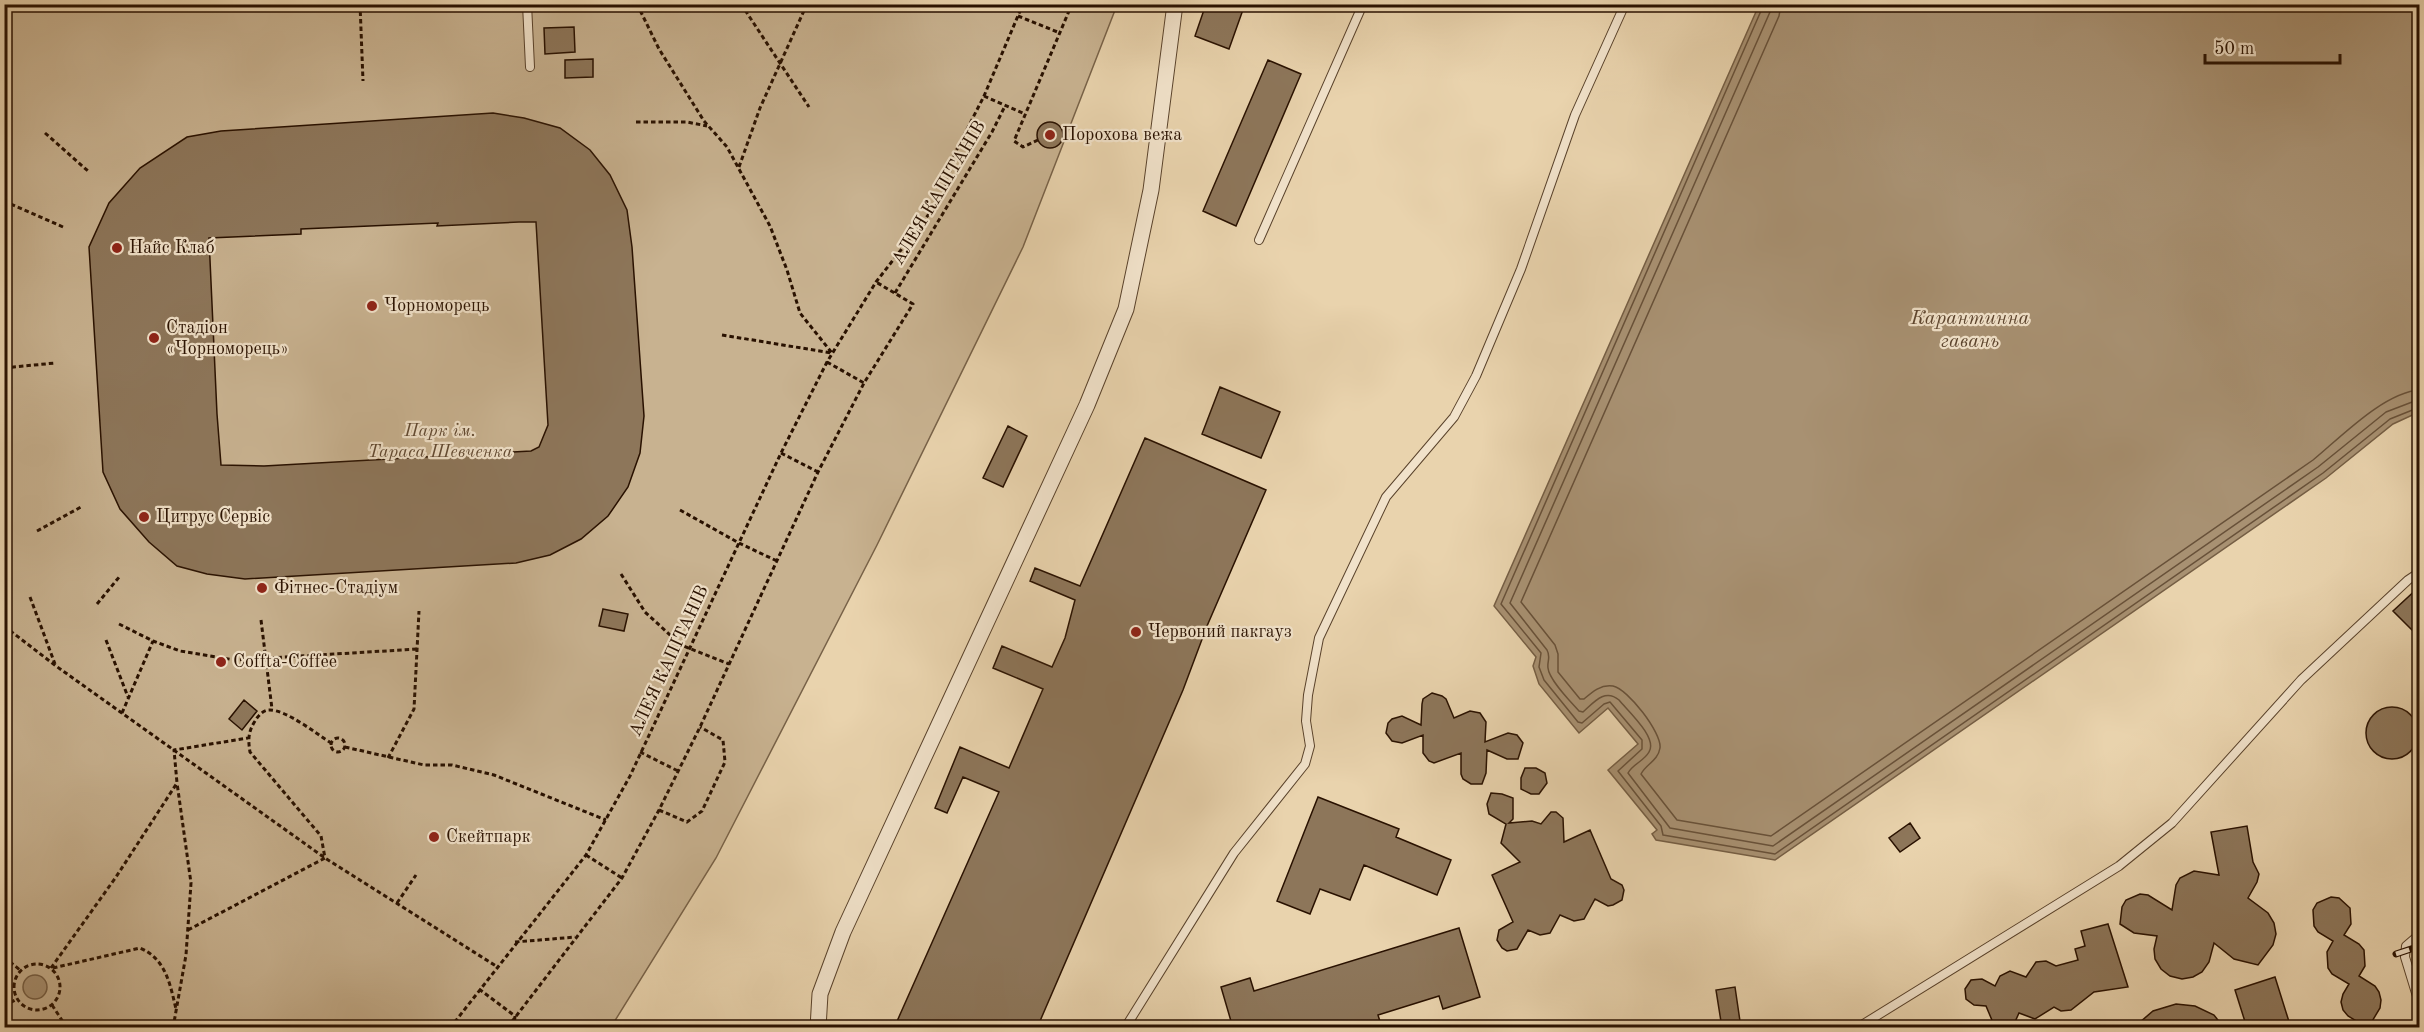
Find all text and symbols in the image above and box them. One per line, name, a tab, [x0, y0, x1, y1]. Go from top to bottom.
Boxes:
scale bar	[2205, 27, 2340, 65]
text: 50 m	[2214, 40, 2254, 58]
street label: АЛЕЯ КАПІТАНІВ	[889, 118, 989, 268]
place label: Порохова вежа	[1062, 126, 1182, 144]
marker: Порохова вежа	[1043, 128, 1057, 142]
place label: Найс Клаб	[129, 239, 215, 257]
marker: Найс Клаб	[110, 241, 124, 255]
place label: Чорноморець	[384, 297, 489, 315]
marker: Чорноморець	[365, 299, 379, 313]
water label: Карантинна гавань	[1910, 309, 2030, 352]
place label: Стадіон «Чорноморець»	[166, 319, 289, 358]
marker: Стадіон «Чорноморець»	[147, 331, 161, 345]
park label: Парк ім. Тараса Шевченка	[368, 422, 513, 461]
place label: Цитрус Сервіс	[156, 508, 270, 526]
marker: Цитрус Сервіс	[137, 510, 151, 524]
place label: Фітнес-Стадіум	[274, 579, 398, 597]
marker: Фітнес-Стадіум	[255, 581, 269, 595]
street label: АЛЕЯ КАПІТАНІВ	[626, 582, 712, 740]
place label: Червоний пакгауз	[1148, 623, 1292, 641]
marker: Червоний пакгауз	[1129, 625, 1143, 639]
place label: Coffta-Coffee	[233, 653, 337, 671]
marker: Coffta-Coffee	[214, 655, 228, 669]
place label: Скейтпарк	[446, 828, 531, 846]
marker: Скейтпарк	[427, 830, 441, 844]

